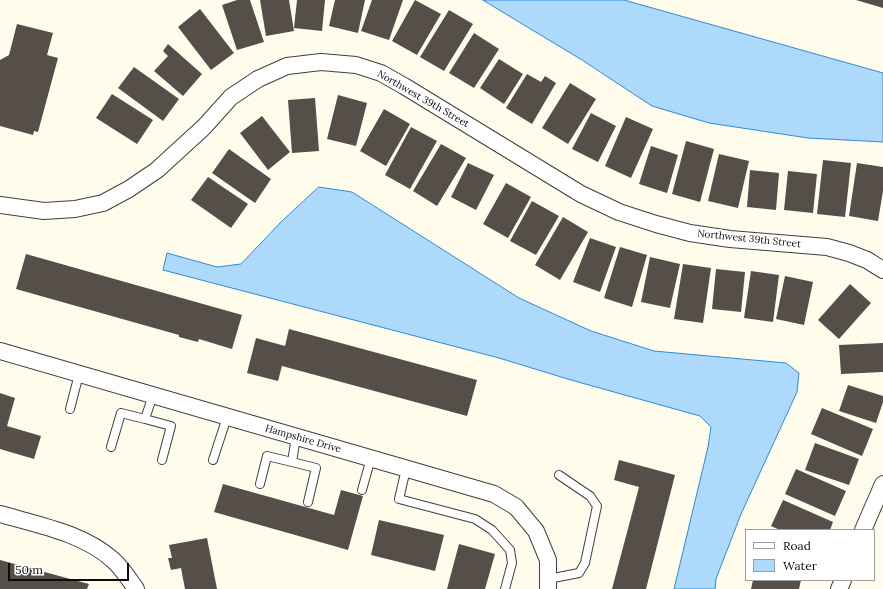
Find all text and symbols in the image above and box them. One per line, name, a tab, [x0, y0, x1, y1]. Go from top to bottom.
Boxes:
street label: Northwest 39th Street	[375, 68, 471, 130]
street label: Northwest 39th Street	[697, 228, 801, 250]
street label: Hampshire Drive	[264, 422, 342, 456]
legend	[745, 529, 875, 581]
text: Road	[783, 538, 811, 553]
scale bar	[10, 555, 131, 581]
text: Water	[783, 558, 817, 573]
text: 50 m	[15, 562, 43, 577]

